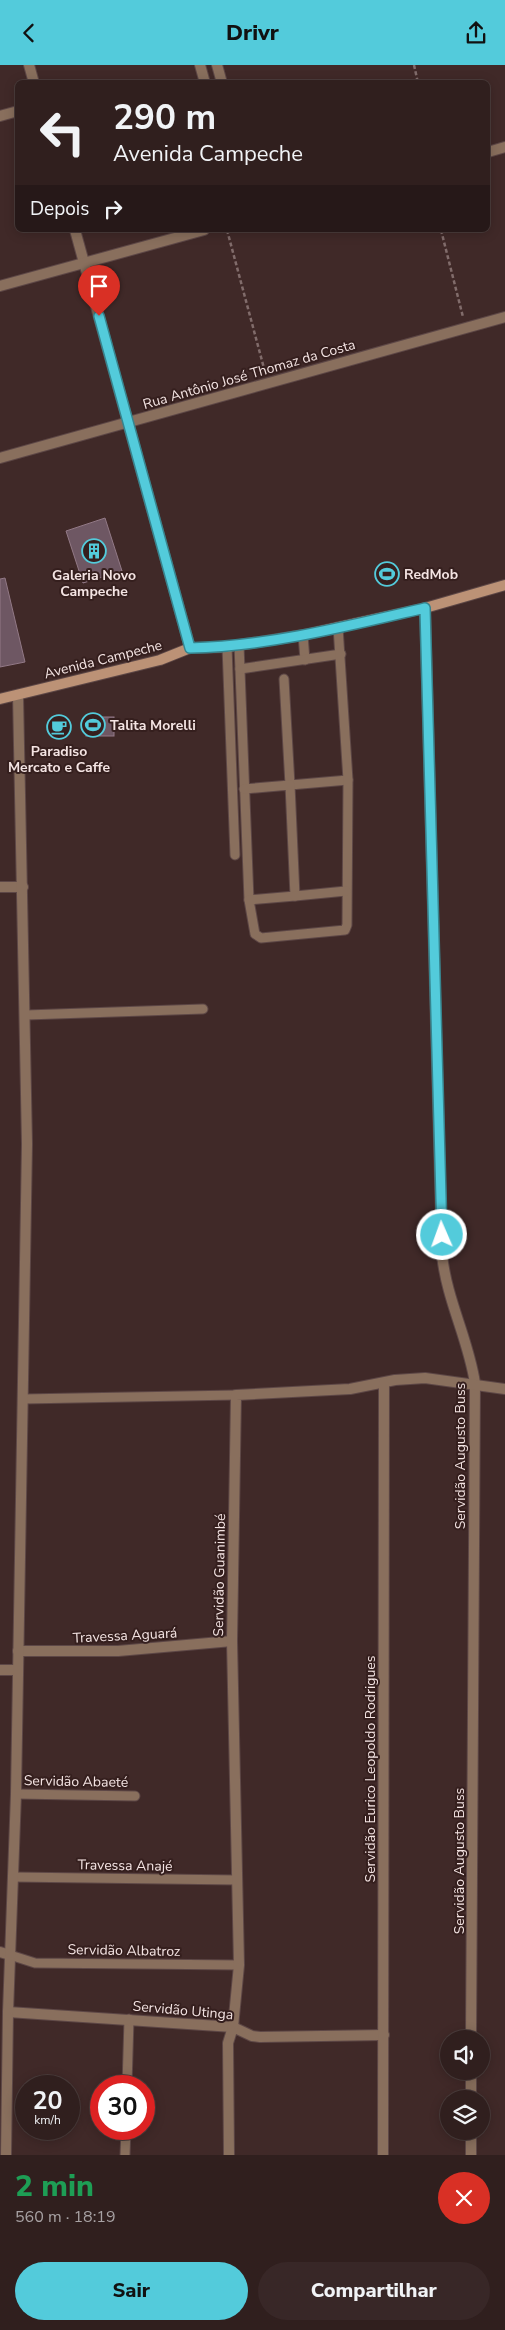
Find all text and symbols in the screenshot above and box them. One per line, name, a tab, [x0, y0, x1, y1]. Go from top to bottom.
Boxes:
text: Drivr	[226, 18, 279, 48]
icon: back	[15, 19, 43, 47]
icon: share	[462, 19, 490, 47]
text: 290 m	[113, 94, 216, 141]
icon: left	[30, 100, 95, 165]
text: Avenida Campeche	[113, 139, 303, 169]
icon: right	[99, 195, 127, 223]
text: Depois	[30, 196, 89, 222]
pin	[78, 265, 120, 316]
icon: arrive	[85, 272, 113, 300]
street label: Rua Antônio José Thomaz da Costa	[141, 335, 358, 414]
building icon: Galeria Novo Campeche	[81, 538, 107, 564]
sports icon: RedMob	[374, 561, 400, 587]
place label: RedMob	[404, 565, 458, 584]
place label: Galeria Novo Campeche	[52, 566, 136, 601]
street label: Avenida Campeche	[42, 636, 164, 683]
sports icon: Talita Morelli	[80, 712, 106, 738]
cafe icon: Paradiso Mercato e Caffe	[46, 714, 72, 740]
place label: Talita Morelli	[110, 716, 196, 735]
place label: Paradiso Mercato e Caffe	[8, 742, 110, 777]
position arrow	[415, 1208, 467, 1260]
street label: Servidão Augusto Buss	[451, 1382, 470, 1529]
street label: Servidão Guanimbé	[209, 1513, 230, 1637]
street label: Travessa Aguará	[72, 1623, 178, 1648]
street label: Servidão Eurico Leopoldo Rodrigues	[361, 1655, 380, 1882]
street label: Servidão Abaeté	[24, 1771, 128, 1792]
street label: Servidão Augusto Buss	[450, 1787, 469, 1934]
street label: Travessa Anajé	[77, 1855, 173, 1876]
street label: Servidão Albatroz	[67, 1940, 181, 1961]
street label: Servidão Utinga	[132, 1997, 234, 2024]
map controls	[440, 2030, 490, 2140]
button: sound	[440, 2030, 490, 2080]
speed limit sign: 30	[90, 2075, 155, 2140]
text: 20	[32, 2084, 63, 2118]
button: layers	[440, 2090, 490, 2140]
text: km/h	[34, 2112, 61, 2128]
text: 2 min	[15, 2166, 94, 2207]
button: close	[438, 2172, 490, 2224]
text: 560 m · 18:19	[15, 2206, 116, 2228]
button: Sair	[15, 2262, 248, 2320]
button: Compartilhar	[258, 2262, 490, 2320]

